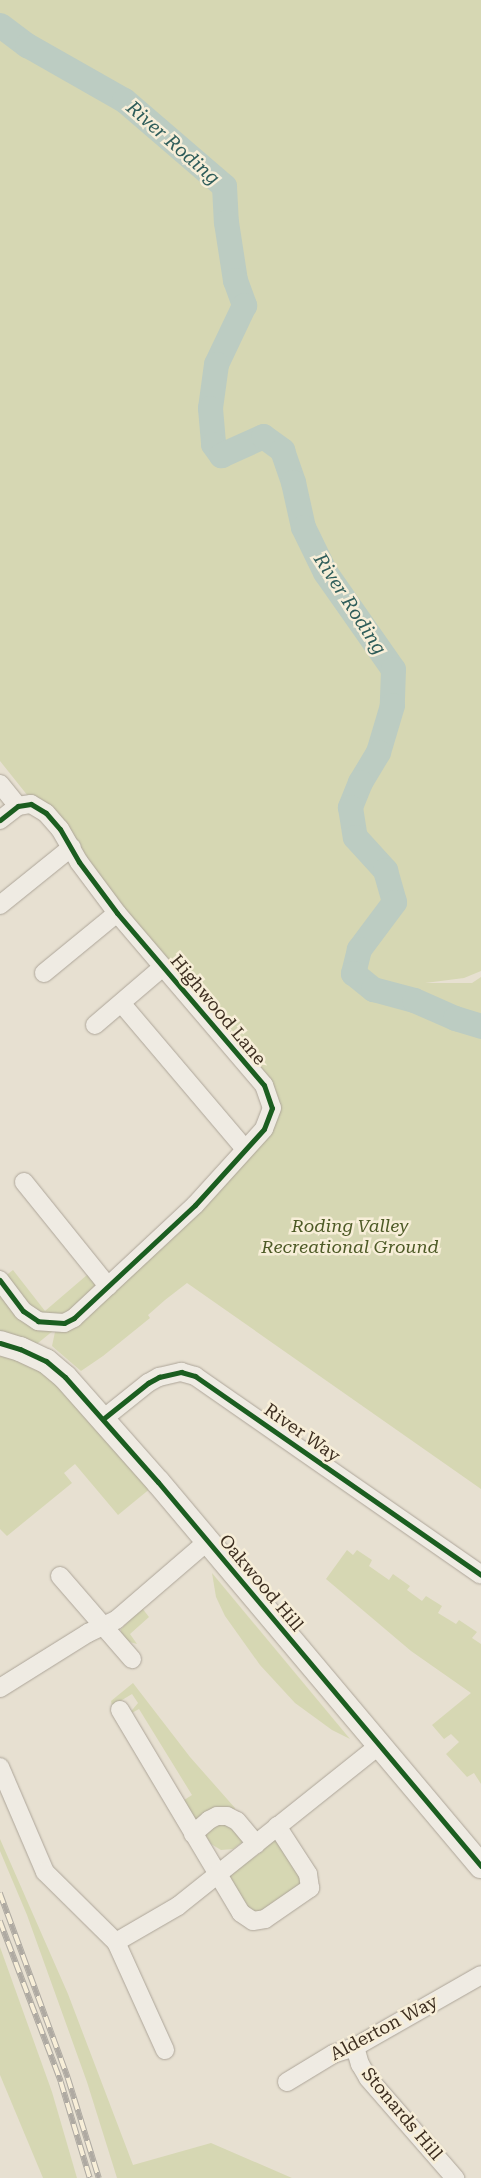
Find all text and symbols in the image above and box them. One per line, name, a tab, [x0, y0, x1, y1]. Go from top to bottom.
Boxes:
water label: River Roding	[122, 96, 224, 190]
water label: River Roding	[309, 549, 391, 659]
street label: Highwood Lane	[165, 950, 271, 1070]
park label: Roding Valley Recreational Ground	[261, 1216, 439, 1258]
street label: River Way	[260, 1399, 344, 1467]
street label: Oakwood Hill	[214, 1530, 308, 1636]
street label: Alderton Way	[327, 1991, 441, 2065]
street label: Stonards Hill	[357, 2063, 447, 2165]

